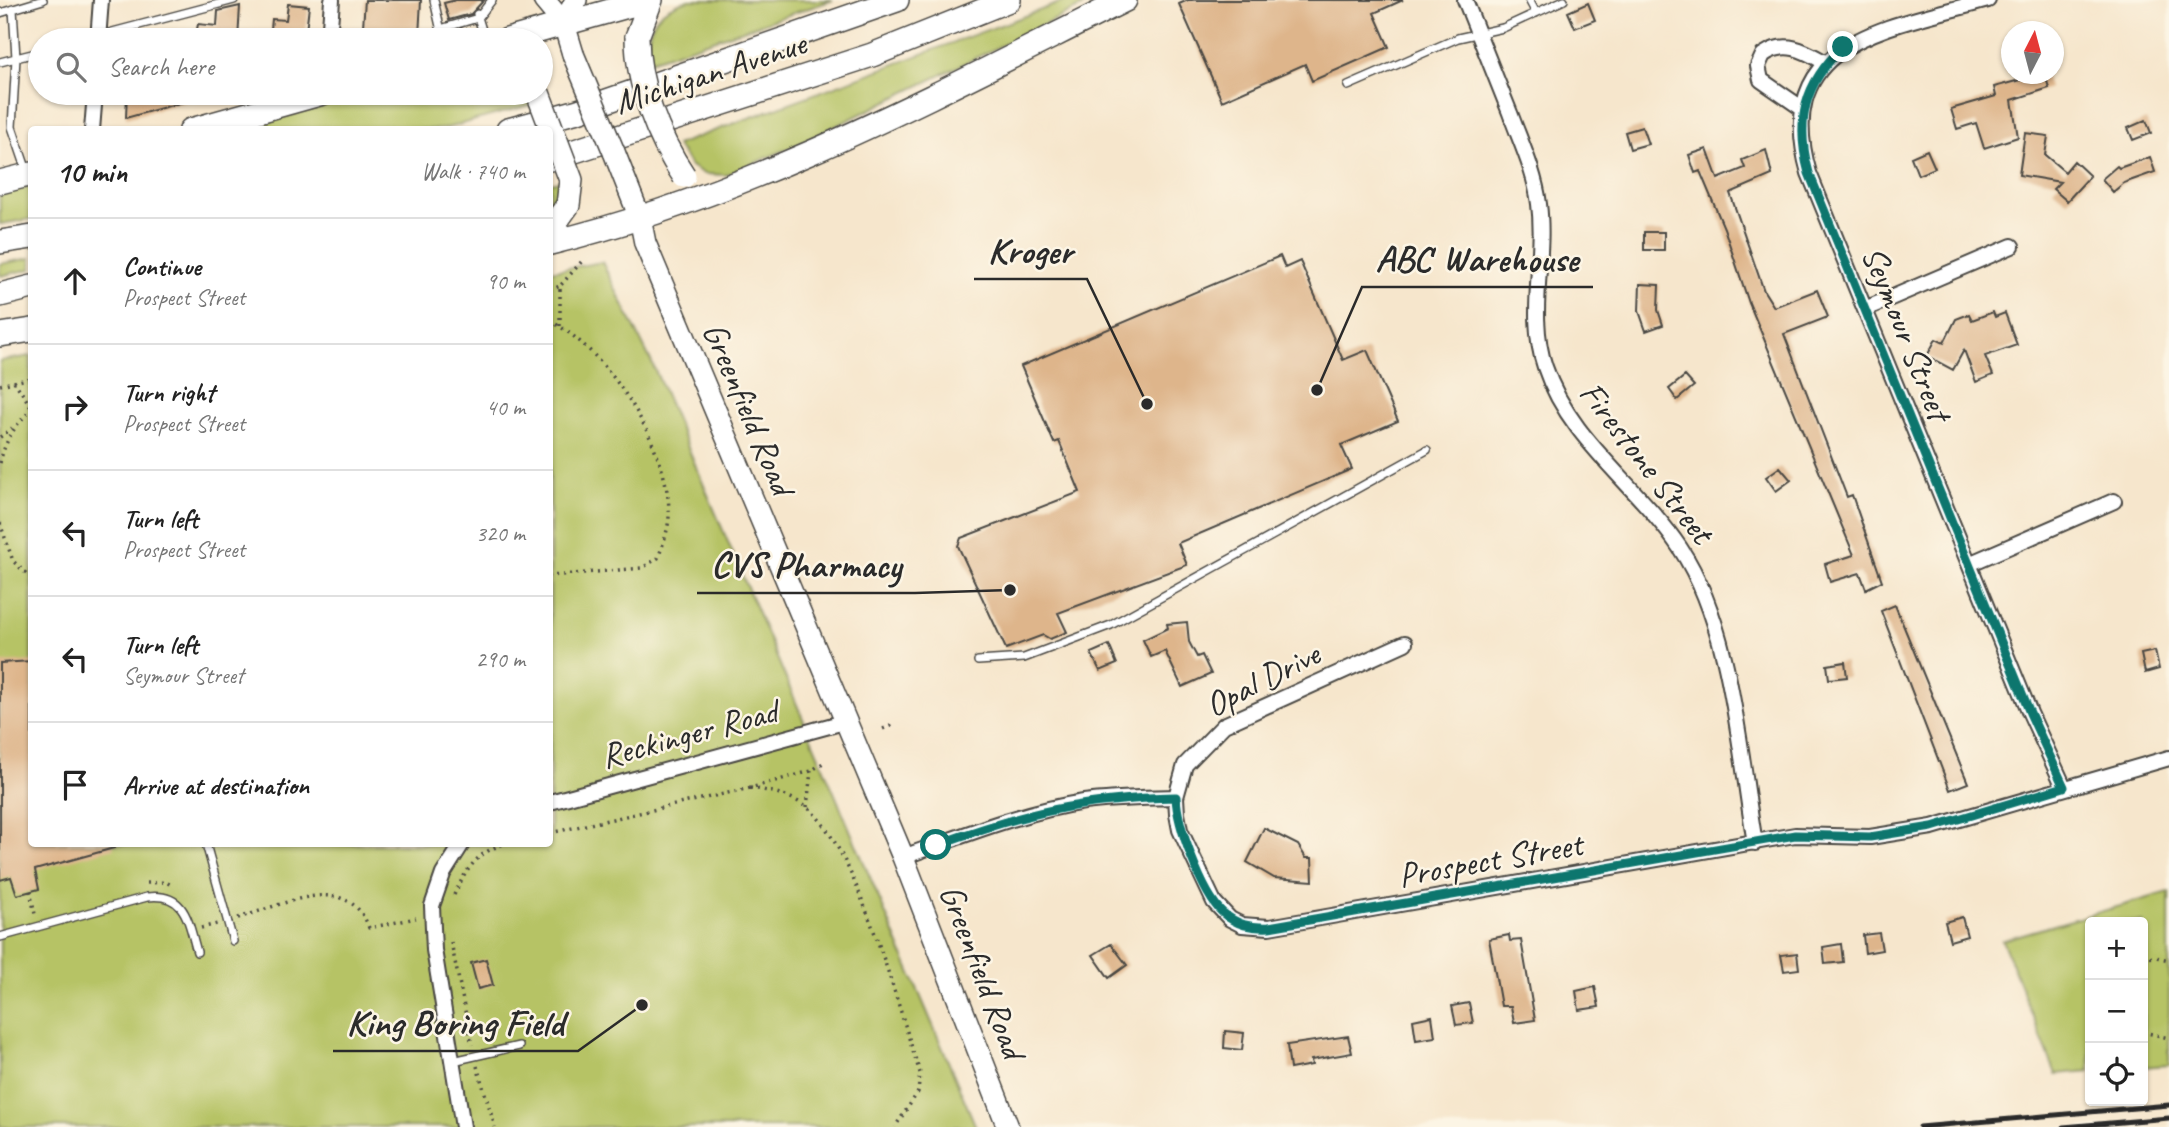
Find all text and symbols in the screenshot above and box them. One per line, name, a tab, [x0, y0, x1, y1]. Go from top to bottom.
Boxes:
street label: Michigan Avenue	[609, 20, 814, 125]
north arrow	[2001, 21, 2064, 84]
search box	[28, 28, 553, 105]
route end	[1827, 31, 1858, 62]
icon: search	[52, 48, 90, 86]
text: Search here	[108, 50, 214, 83]
text: 10 min	[56, 153, 127, 191]
text: Walk · 740 m	[421, 157, 525, 186]
callout: Kroger	[974, 221, 1087, 279]
text: Kroger	[988, 227, 1076, 274]
callout: ABC Warehouse	[1362, 229, 1593, 287]
text: ABC Warehouse	[1376, 235, 1581, 282]
street label: Seymour Street	[1851, 240, 1963, 431]
text: Continue	[123, 250, 201, 283]
icon: ahead	[56, 262, 94, 300]
text: 90 m	[486, 267, 525, 296]
text: Prospect Street	[123, 283, 245, 312]
street label: Greenfield Road	[692, 315, 807, 506]
street label: Firestone Street	[1569, 372, 1726, 555]
text: Turn right	[123, 376, 214, 409]
icon: right	[56, 388, 94, 426]
text: 40 m	[486, 393, 525, 422]
text: Prospect Street	[123, 409, 245, 438]
text: Turn left	[123, 502, 198, 535]
icon: left	[56, 514, 94, 552]
text: 320 m	[476, 519, 525, 548]
text: Prospect Street	[123, 535, 245, 564]
callout: CVS Pharmacy	[697, 535, 915, 593]
text: CVS Pharmacy	[711, 541, 904, 588]
text: Turn left	[123, 628, 198, 661]
street label: Opal Drive	[1197, 630, 1330, 727]
icon: left	[56, 640, 94, 678]
text: 290 m	[476, 645, 525, 674]
text: Seymour Street	[123, 661, 244, 690]
street label: Reckinger Road	[596, 687, 787, 779]
icon: arrive	[56, 766, 94, 804]
text: Arrive at destination	[123, 769, 309, 802]
street label: Prospect Street	[1395, 821, 1589, 898]
route start	[920, 829, 951, 860]
street label: Greenfield Road	[929, 878, 1038, 1069]
map controls	[2085, 917, 2148, 1106]
button: +	[2085, 917, 2148, 980]
button: −	[2085, 980, 2148, 1043]
callout: King Boring Field	[333, 993, 578, 1051]
text: King Boring Field	[346, 999, 570, 1046]
button: locate	[2085, 1043, 2148, 1106]

